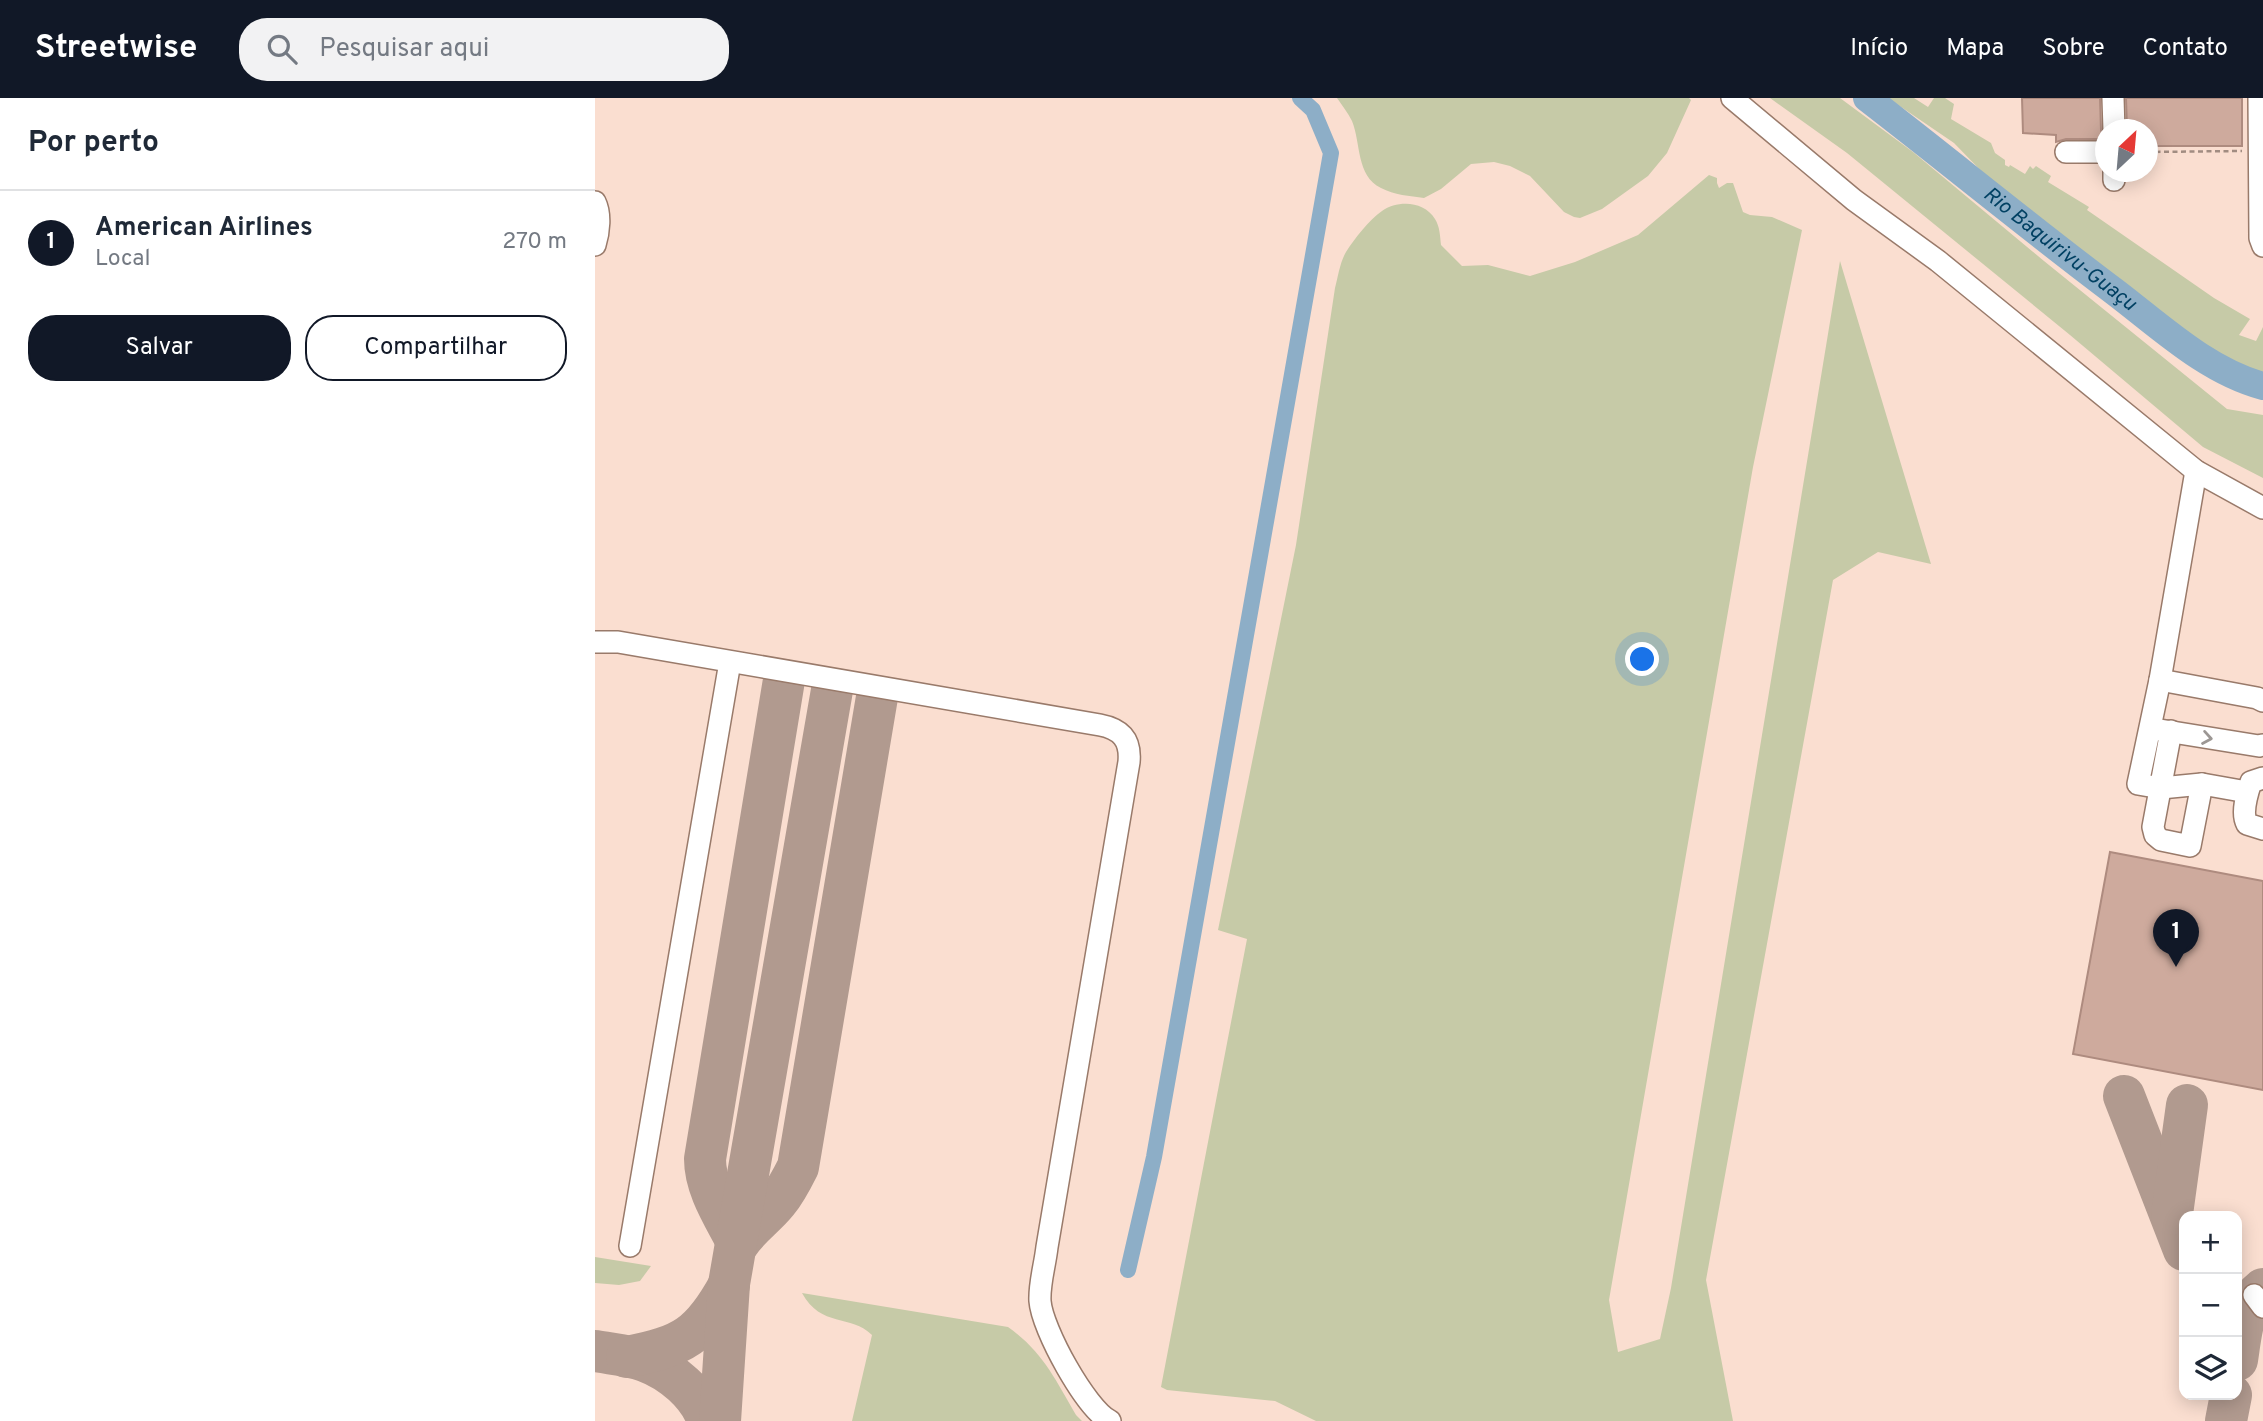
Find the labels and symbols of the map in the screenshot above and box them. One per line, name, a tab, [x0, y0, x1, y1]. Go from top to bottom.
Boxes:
north arrow	[2095, 119, 2158, 182]
water label: Rio Baquirivu-Guaçu	[1977, 181, 2142, 318]
your location	[1625, 642, 1659, 676]
one-way arrow	[2201, 730, 2213, 745]
pin: 1	[2153, 909, 2199, 967]

